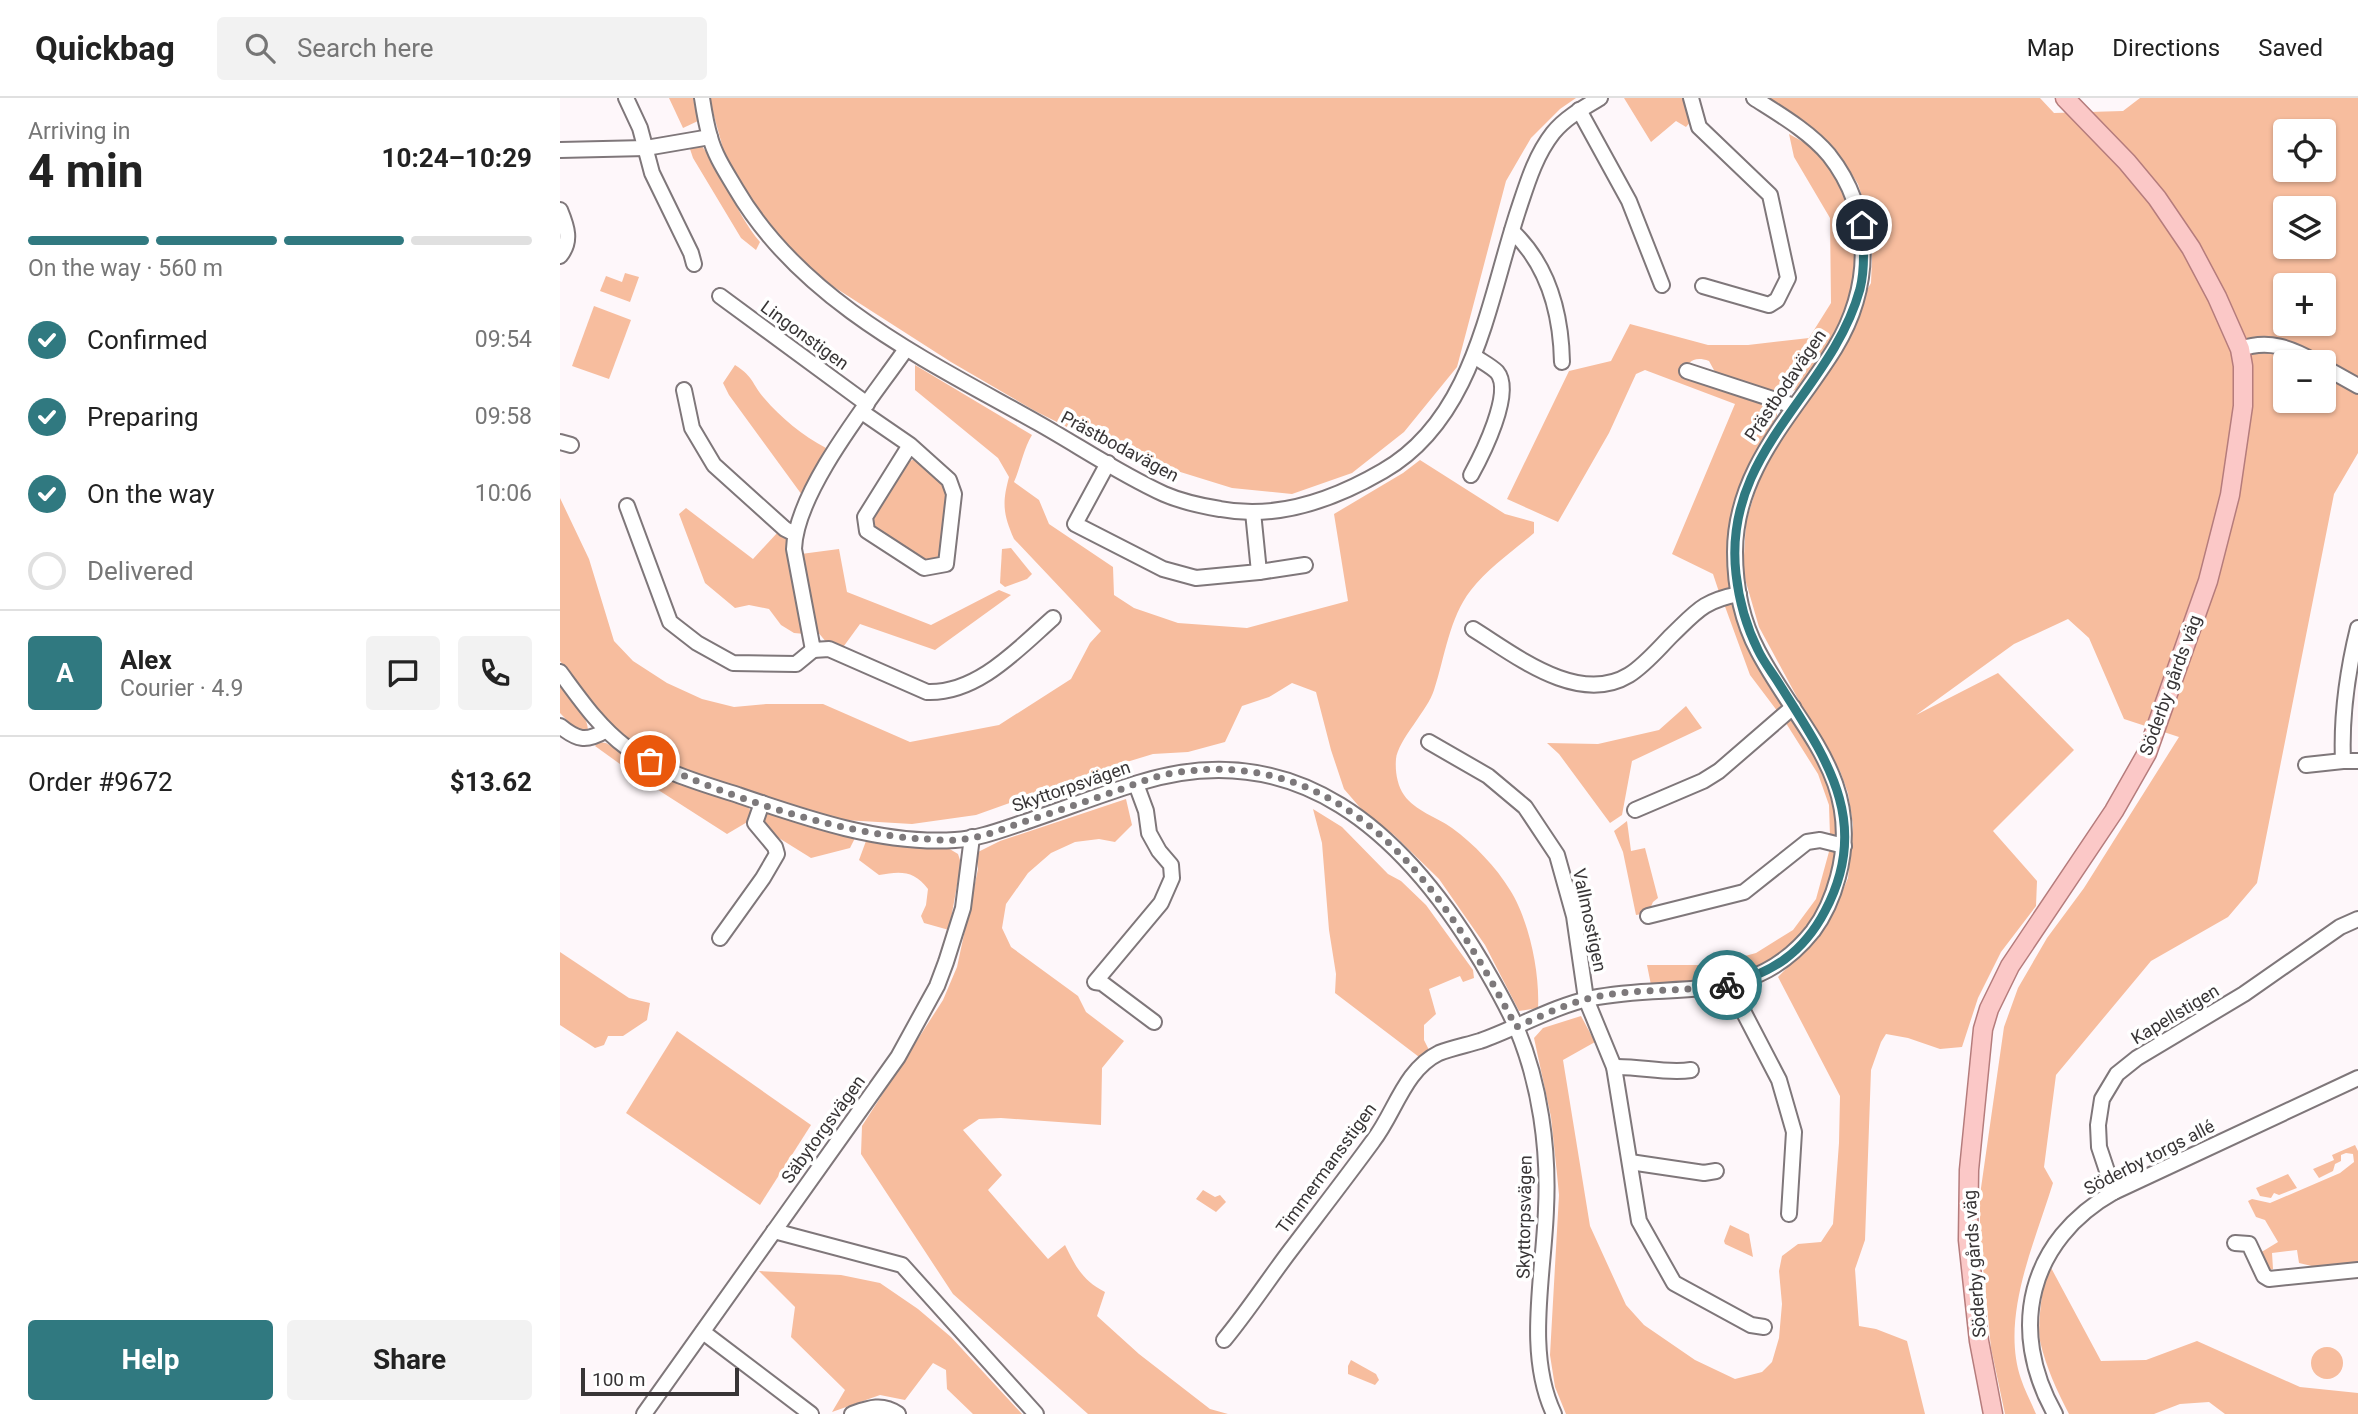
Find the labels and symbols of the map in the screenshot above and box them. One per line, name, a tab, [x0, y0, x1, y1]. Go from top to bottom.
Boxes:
pin	[1832, 195, 1892, 255]
street label: Lingonstigen	[757, 296, 853, 374]
street label: Prästbodavägen	[1740, 325, 1830, 445]
street label: Prästbodavägen	[1058, 406, 1182, 486]
street label: Söderby gårds väg	[2135, 612, 2205, 758]
pin	[620, 731, 680, 791]
street label: Skyttorpsvägen	[1009, 756, 1133, 816]
street label: Vallmostigen	[1569, 867, 1611, 973]
courier	[1692, 950, 1762, 1020]
street label: Kapellstigen	[2127, 980, 2223, 1048]
street label: Säbytorgsvägen	[777, 1071, 869, 1187]
street label: Timmermansstigen	[1272, 1099, 1380, 1237]
street label: Söderby torgs allé	[2080, 1115, 2218, 1199]
street label: Skyttorpsvägen	[1512, 1155, 1536, 1279]
street label: Söderby gårds väg	[1958, 1189, 1990, 1339]
scale bar	[581, 1365, 738, 1397]

